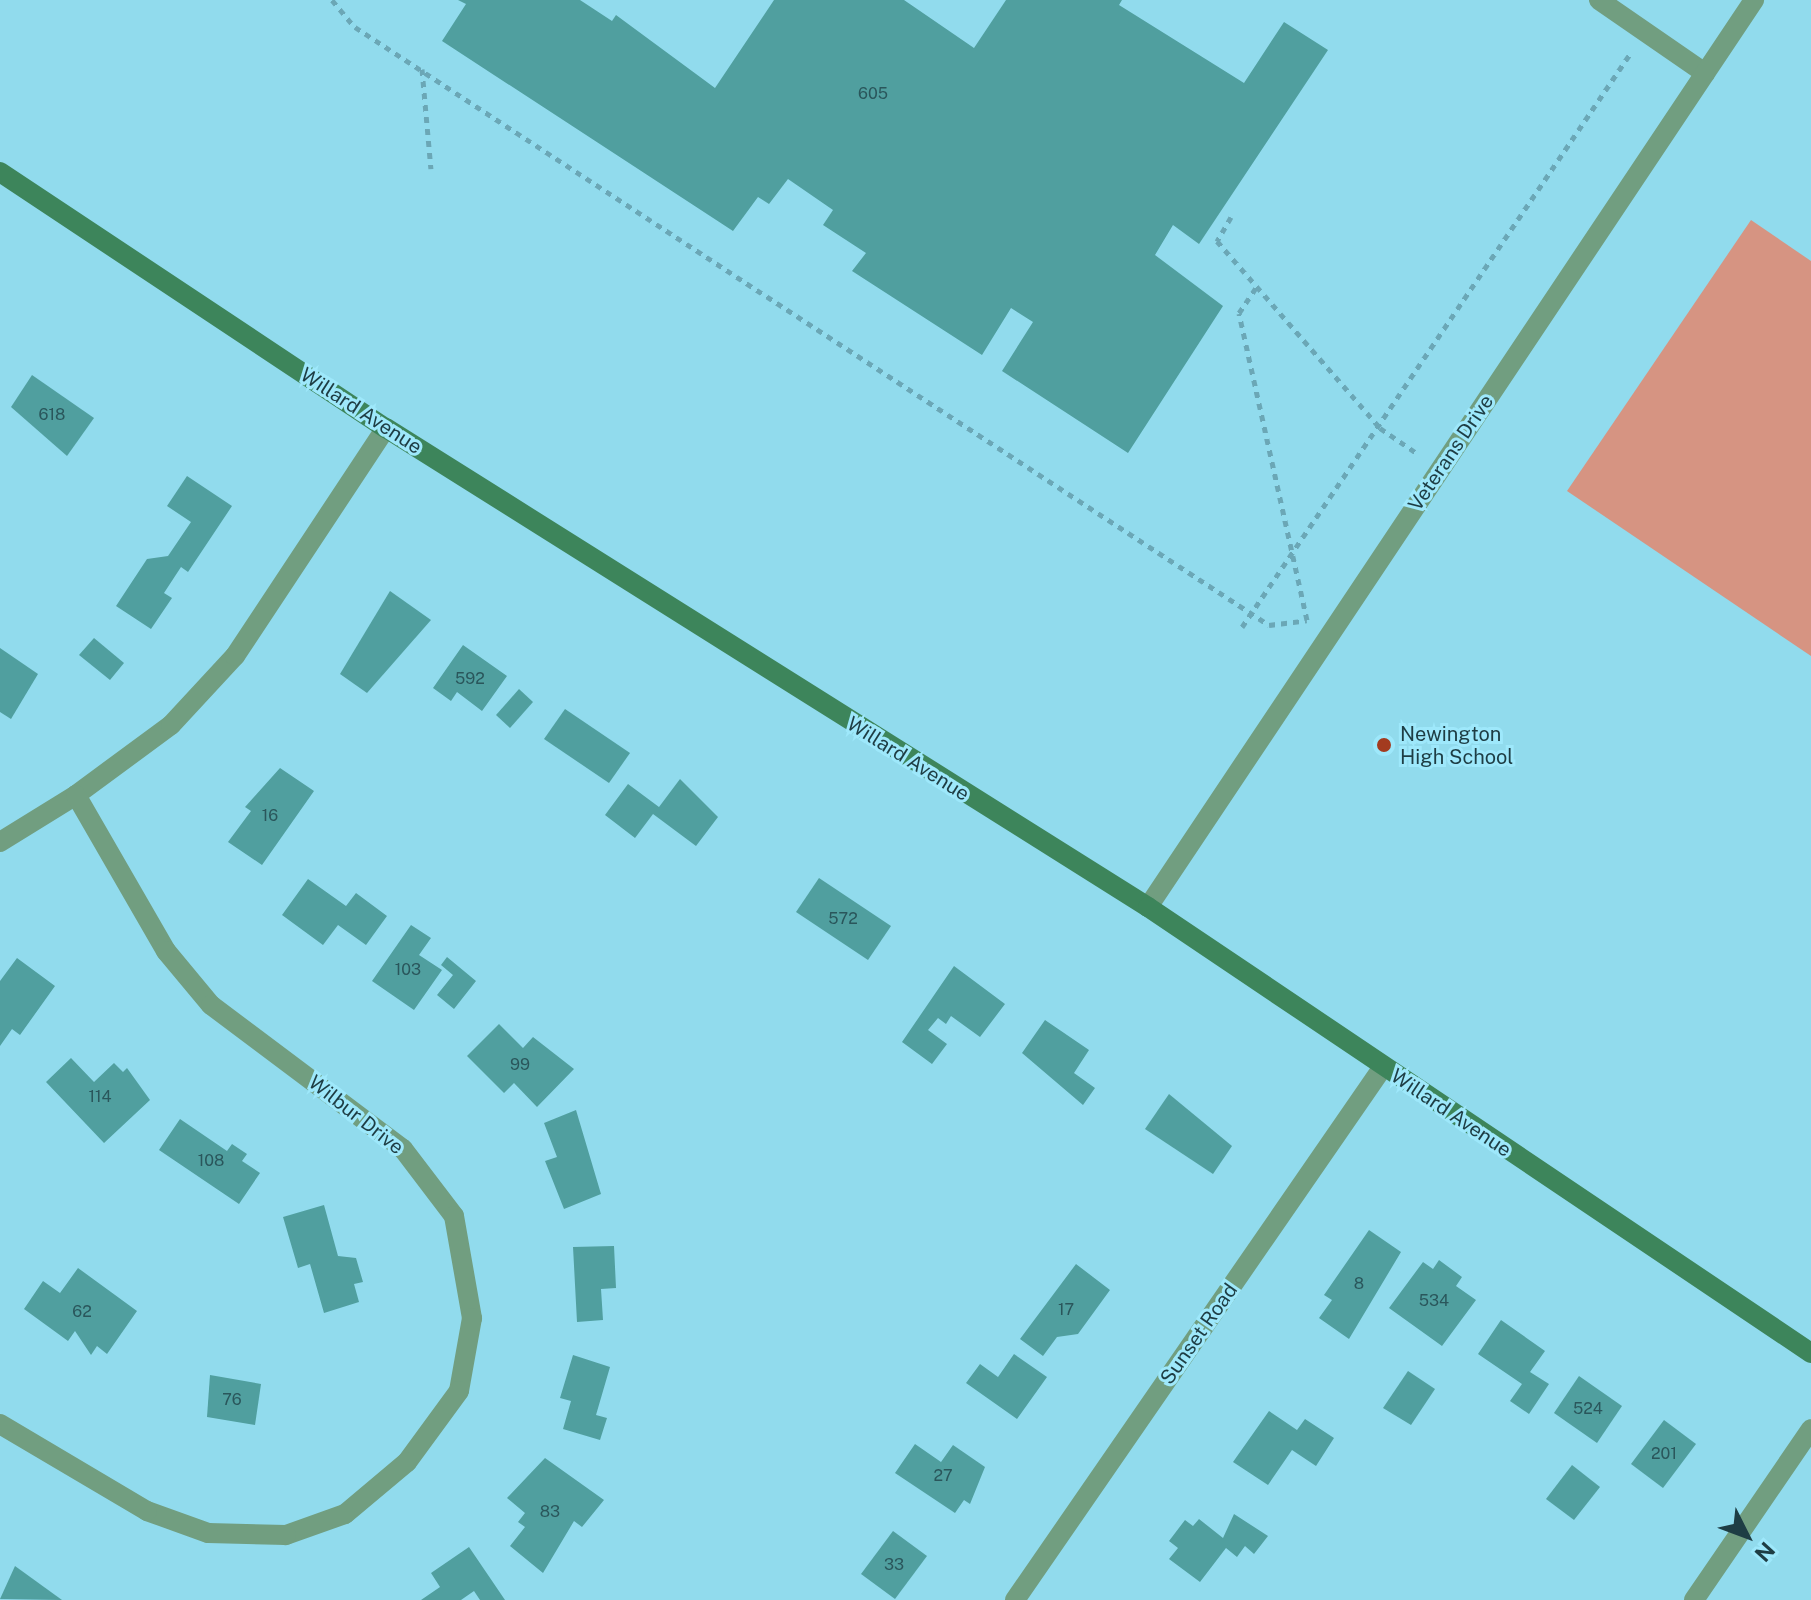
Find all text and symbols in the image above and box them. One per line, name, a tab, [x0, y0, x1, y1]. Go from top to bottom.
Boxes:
house number: 605	[858, 84, 888, 104]
street label: Willard Avenue	[296, 363, 426, 459]
street label: Veterans Drive	[1403, 390, 1499, 516]
house number: 618	[39, 405, 65, 425]
house number: 592	[455, 669, 485, 689]
street label: Willard Avenue	[842, 712, 974, 806]
place label: Newington High School	[1400, 722, 1513, 769]
marker: Newington High School	[1375, 736, 1393, 754]
house number: 16	[262, 806, 278, 826]
house number: 572	[828, 909, 858, 929]
house number: 103	[395, 960, 421, 980]
house number: 99	[510, 1055, 530, 1075]
street label: Willard Avenue	[1386, 1064, 1516, 1162]
street label: Wilbur Drive	[304, 1070, 408, 1160]
house number: 114	[88, 1087, 112, 1107]
house number: 108	[198, 1151, 224, 1171]
house number: 8	[1354, 1274, 1364, 1294]
street label: Sunset Road	[1155, 1279, 1243, 1389]
house number: 534	[1419, 1291, 1449, 1311]
house number: 17	[1058, 1300, 1074, 1320]
house number: 62	[72, 1302, 92, 1322]
house number: 76	[222, 1390, 242, 1410]
house number: 524	[1573, 1399, 1603, 1419]
house number: 201	[1651, 1444, 1677, 1464]
house number: 27	[933, 1466, 953, 1486]
north arrow	[1707, 1496, 1787, 1576]
house number: 83	[540, 1502, 560, 1522]
text: N	[1749, 1537, 1780, 1567]
house number: 33	[884, 1555, 904, 1575]

